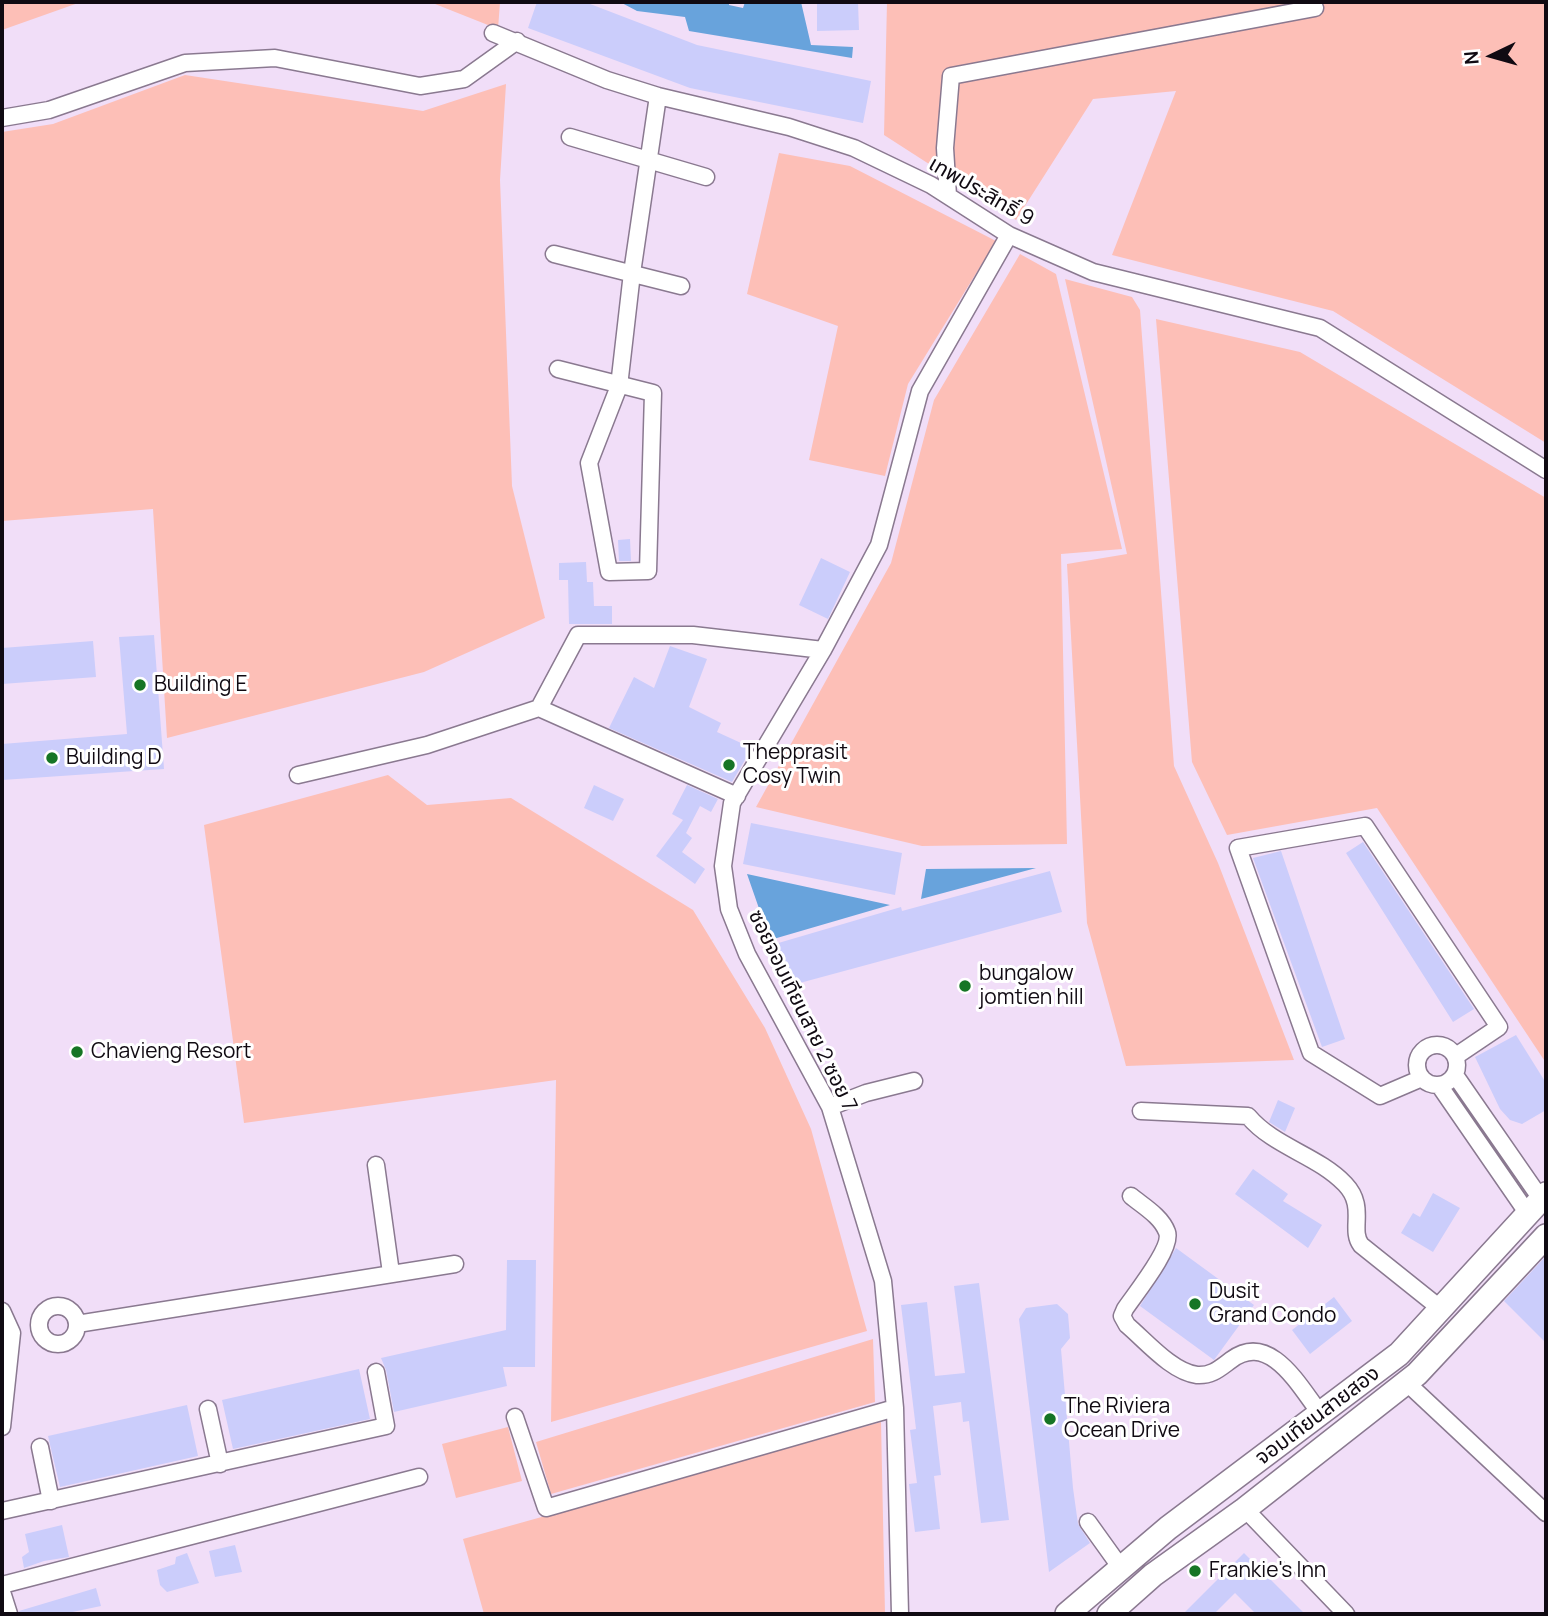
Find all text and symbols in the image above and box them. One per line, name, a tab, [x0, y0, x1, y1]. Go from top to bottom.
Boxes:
north arrow	[1457, 21, 1527, 91]
text: N	[1458, 50, 1485, 66]
street label: เทพประสิทธิ์ 9	[924, 152, 1038, 232]
place label: Building E	[154, 672, 248, 698]
marker: Building E	[132, 677, 148, 693]
place label: Thepprasit Cosy Twin	[743, 740, 848, 790]
place label: Building D	[66, 745, 162, 771]
marker: Building D	[44, 750, 60, 766]
marker: Thepprasit Cosy Twin	[721, 757, 737, 773]
street label: ซอยจอมเทียนสาย 2 ซอย 7	[742, 906, 862, 1116]
place label: bungalow jomtien hill	[979, 961, 1084, 1011]
marker: bungalow jomtien hill	[957, 978, 973, 994]
place label: Chavieng Resort	[91, 1039, 251, 1065]
marker: Chavieng Resort	[69, 1044, 85, 1060]
place label: Dusit Grand Condo	[1209, 1279, 1336, 1329]
marker: Dusit Grand Condo	[1187, 1296, 1203, 1312]
street label: จอมเทียนสายสอง	[1251, 1361, 1385, 1471]
place label: The Riviera Ocean Drive	[1064, 1394, 1180, 1444]
marker: The Riviera Ocean Drive	[1042, 1411, 1058, 1427]
place label: Frankie's Inn	[1209, 1558, 1326, 1584]
marker: Frankie's Inn	[1187, 1563, 1203, 1579]

